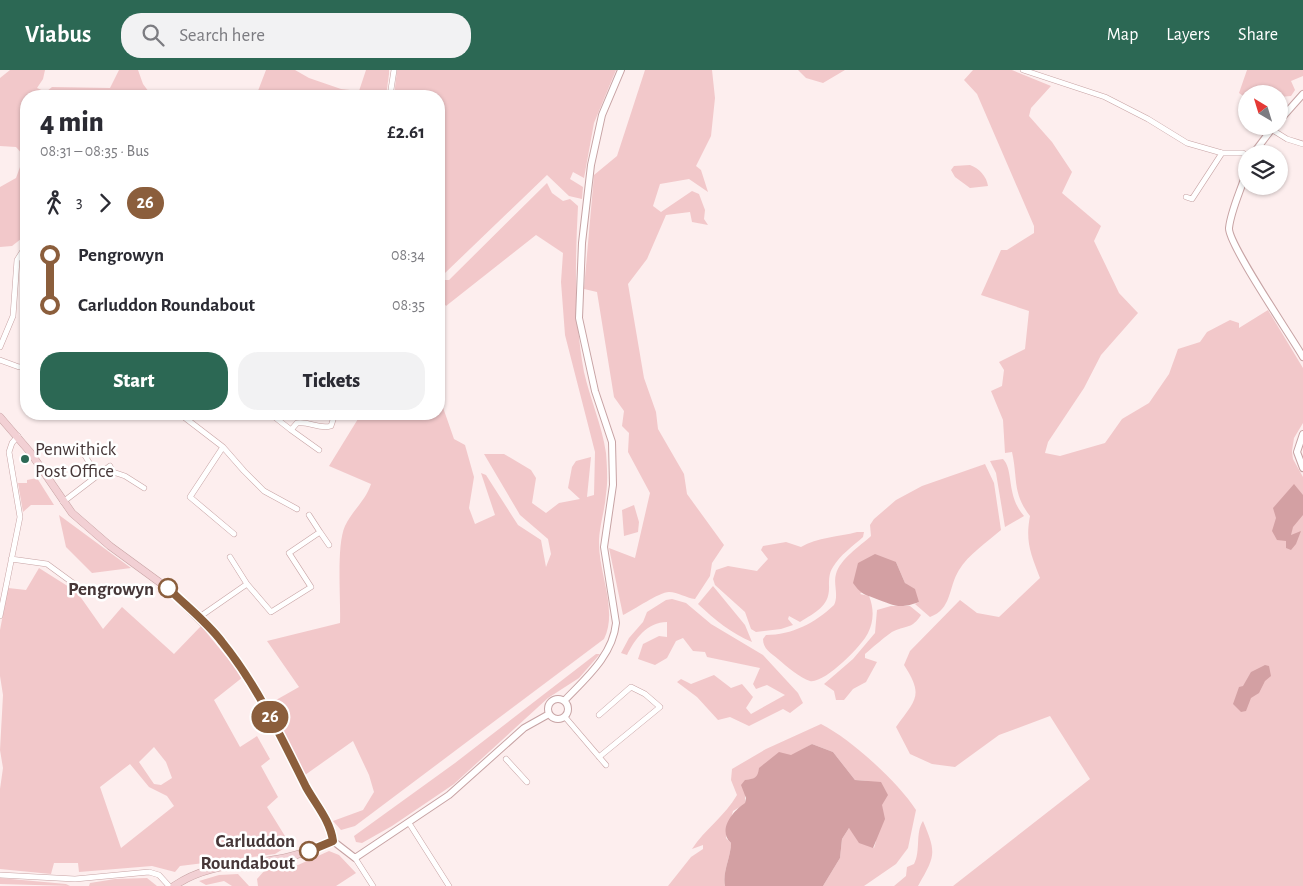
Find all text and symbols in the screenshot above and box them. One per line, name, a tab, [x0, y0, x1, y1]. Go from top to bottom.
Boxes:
search box	[121, 13, 471, 58]
icon: search	[139, 21, 167, 49]
text: Viabus	[25, 23, 91, 47]
text: Search here	[179, 26, 265, 45]
text: Map	[1107, 26, 1138, 44]
text: Layers	[1166, 26, 1210, 44]
text: Share	[1238, 26, 1278, 44]
north arrow	[1238, 85, 1288, 135]
map controls	[1238, 85, 1288, 195]
text: 4 min	[40, 109, 104, 137]
text: £2.61	[387, 123, 425, 142]
text: 08:31 – 08:35 · Bus	[40, 143, 149, 159]
button: layers	[1238, 145, 1288, 195]
icon: walk	[40, 189, 68, 217]
icon: forward	[91, 189, 119, 217]
text: 3	[76, 194, 83, 210]
text: 26	[137, 194, 154, 212]
text: Pengrowyn	[78, 246, 164, 265]
text: 08:34	[391, 247, 425, 263]
text: Carluddon Roundabout	[78, 296, 255, 315]
text: 08:35	[392, 297, 425, 313]
button: Start	[40, 352, 228, 410]
button: Tickets	[238, 352, 425, 410]
place label: Penwithick Post Office	[35, 440, 117, 481]
marker: Penwithick Post Office	[19, 453, 31, 465]
marker: Pengrowyn	[158, 578, 178, 598]
place label: Pengrowyn	[68, 580, 154, 599]
line badge: 26	[248, 701, 292, 733]
text: 26	[261, 708, 279, 726]
place label: Carluddon Roundabout	[200, 832, 296, 873]
marker: Carluddon Roundabout	[299, 841, 319, 861]

